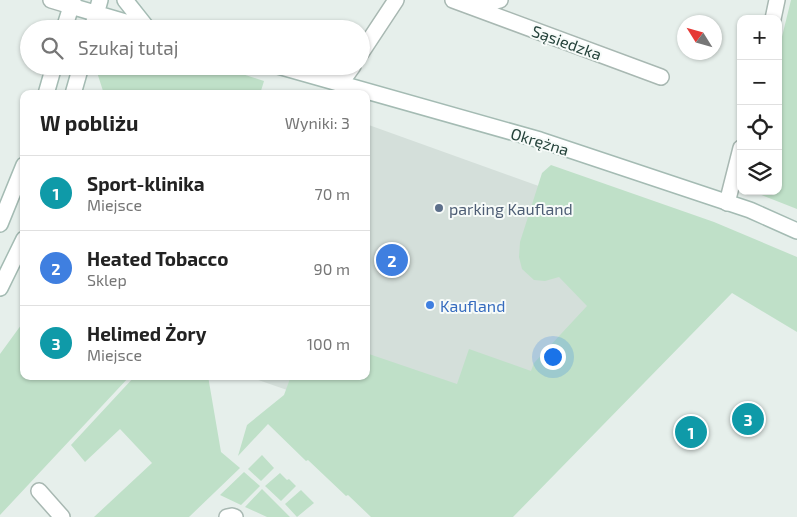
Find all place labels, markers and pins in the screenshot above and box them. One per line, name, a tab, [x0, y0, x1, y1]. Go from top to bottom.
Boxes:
place label: parking Kaufland	[449, 199, 573, 218]
marker: parking Kaufland	[433, 202, 445, 214]
pin: 2	[376, 241, 408, 279]
place label: Kaufland	[440, 296, 505, 315]
marker: Kaufland	[424, 299, 436, 311]
pin: 3	[732, 400, 764, 438]
pin: 1	[675, 413, 707, 451]

